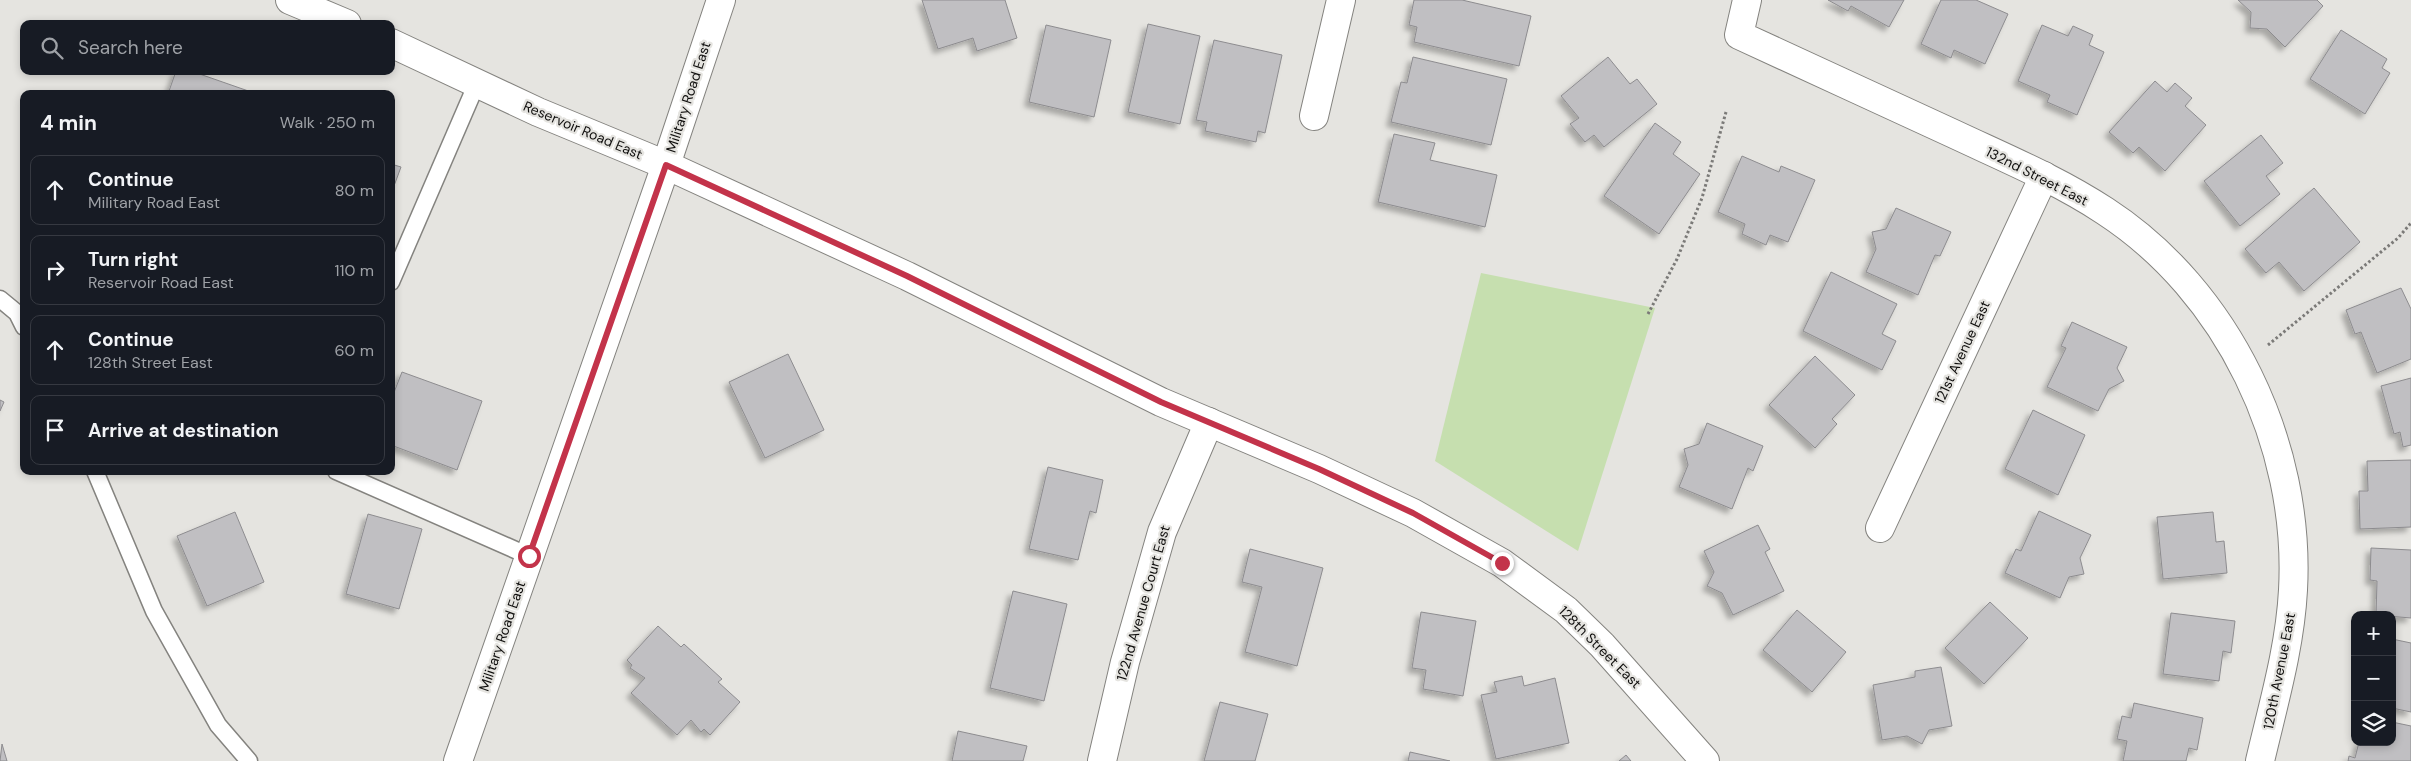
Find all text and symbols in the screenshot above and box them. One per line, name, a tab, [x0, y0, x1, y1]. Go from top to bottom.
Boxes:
search box	[20, 20, 395, 75]
icon: search	[38, 34, 66, 62]
text: Search here	[78, 35, 183, 60]
street label: Military Road East	[662, 39, 714, 155]
street label: Reservoir Road East	[521, 97, 645, 163]
text: 4 min	[40, 109, 97, 137]
text: Walk · 250 m	[280, 112, 375, 133]
street label: 132nd Street East	[1983, 142, 2091, 210]
text: Continue	[88, 167, 174, 192]
icon: ahead	[41, 176, 69, 204]
text: 80 m	[335, 180, 374, 201]
text: Military Road East	[88, 192, 220, 213]
text: Turn right	[88, 247, 178, 272]
icon: right	[41, 256, 69, 284]
text: 110 m	[335, 260, 374, 281]
text: Reservoir Road East	[88, 272, 234, 293]
street label: 121st Avenue East	[1930, 298, 1994, 406]
text: Continue	[88, 327, 174, 352]
icon: ahead	[41, 336, 69, 364]
text: 60 m	[334, 340, 374, 361]
text: 128th Street East	[88, 352, 213, 373]
icon: arrive	[41, 416, 69, 444]
text: Arrive at destination	[88, 418, 279, 443]
street label: 122nd Avenue Court East	[1112, 523, 1174, 683]
route start	[518, 545, 541, 568]
route end	[1491, 552, 1514, 575]
street label: Military Road East	[475, 578, 529, 694]
street label: 128th Street East	[1555, 602, 1645, 692]
street label: 120th Avenue East	[2259, 611, 2299, 731]
map controls	[2351, 611, 2396, 746]
button: +	[2351, 611, 2396, 656]
button: −	[2351, 656, 2396, 701]
button: layers	[2351, 701, 2396, 746]

